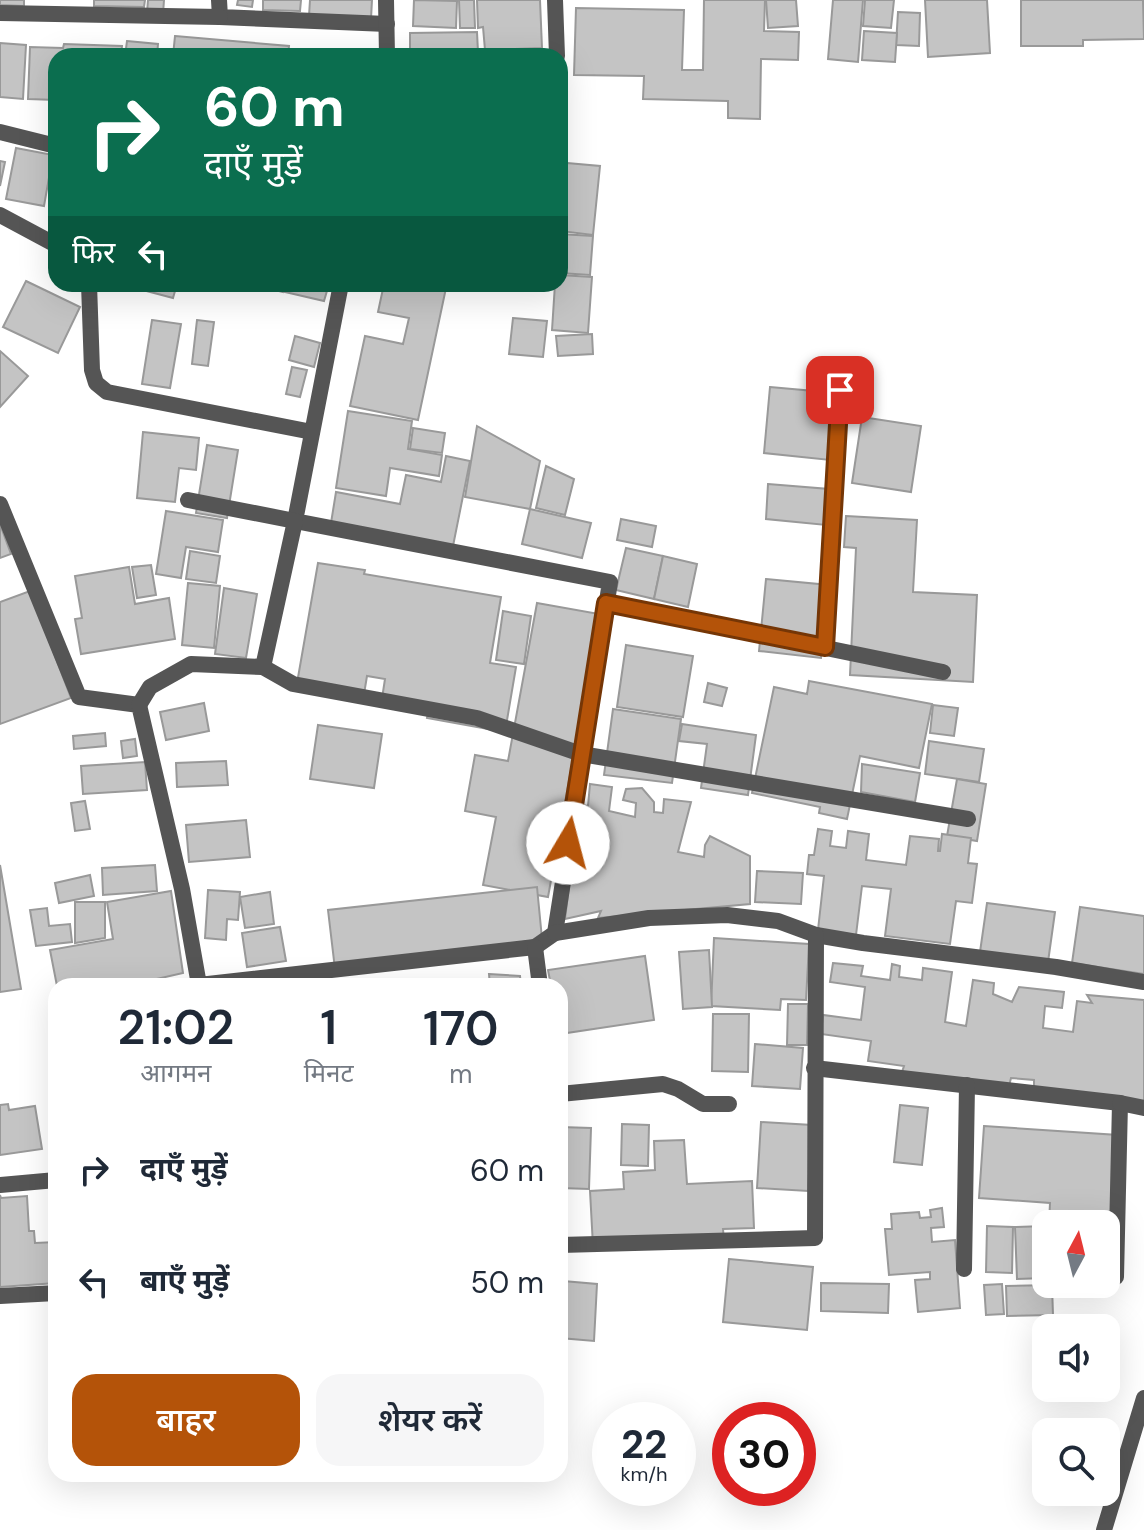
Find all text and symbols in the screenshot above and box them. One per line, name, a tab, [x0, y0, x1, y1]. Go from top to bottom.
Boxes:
text: 60 m	[204, 70, 345, 143]
icon: right	[72, 80, 176, 184]
text: दाएँ मुड़ें	[204, 141, 303, 188]
icon: left	[131, 232, 175, 276]
text: फिर	[72, 233, 115, 272]
pin	[806, 356, 874, 424]
icon: arrive	[818, 368, 862, 412]
position arrow	[526, 801, 610, 885]
text: 21:02	[117, 996, 234, 1059]
text: 1	[320, 996, 337, 1059]
text: 170	[423, 997, 499, 1060]
text: आगमन	[140, 1056, 211, 1090]
text: मिनट	[304, 1056, 354, 1090]
text: m	[449, 1057, 472, 1091]
icon: right	[72, 1148, 116, 1192]
text: दाएँ मुड़ें	[140, 1149, 228, 1188]
text: 60 m	[470, 1151, 544, 1190]
north arrow	[1032, 1210, 1120, 1298]
map controls	[1032, 1210, 1120, 1506]
icon: left	[72, 1260, 116, 1304]
text: बाएँ मुड़ें	[140, 1261, 229, 1300]
text: 50 m	[470, 1263, 544, 1302]
button: sound	[1032, 1314, 1120, 1402]
button: बाहर	[72, 1374, 300, 1466]
button: शेयर करें	[316, 1374, 544, 1466]
speed limit sign: 30	[712, 1402, 816, 1506]
text: 22	[621, 1418, 667, 1470]
button: search	[1032, 1418, 1120, 1506]
text: km/h	[620, 1461, 668, 1487]

